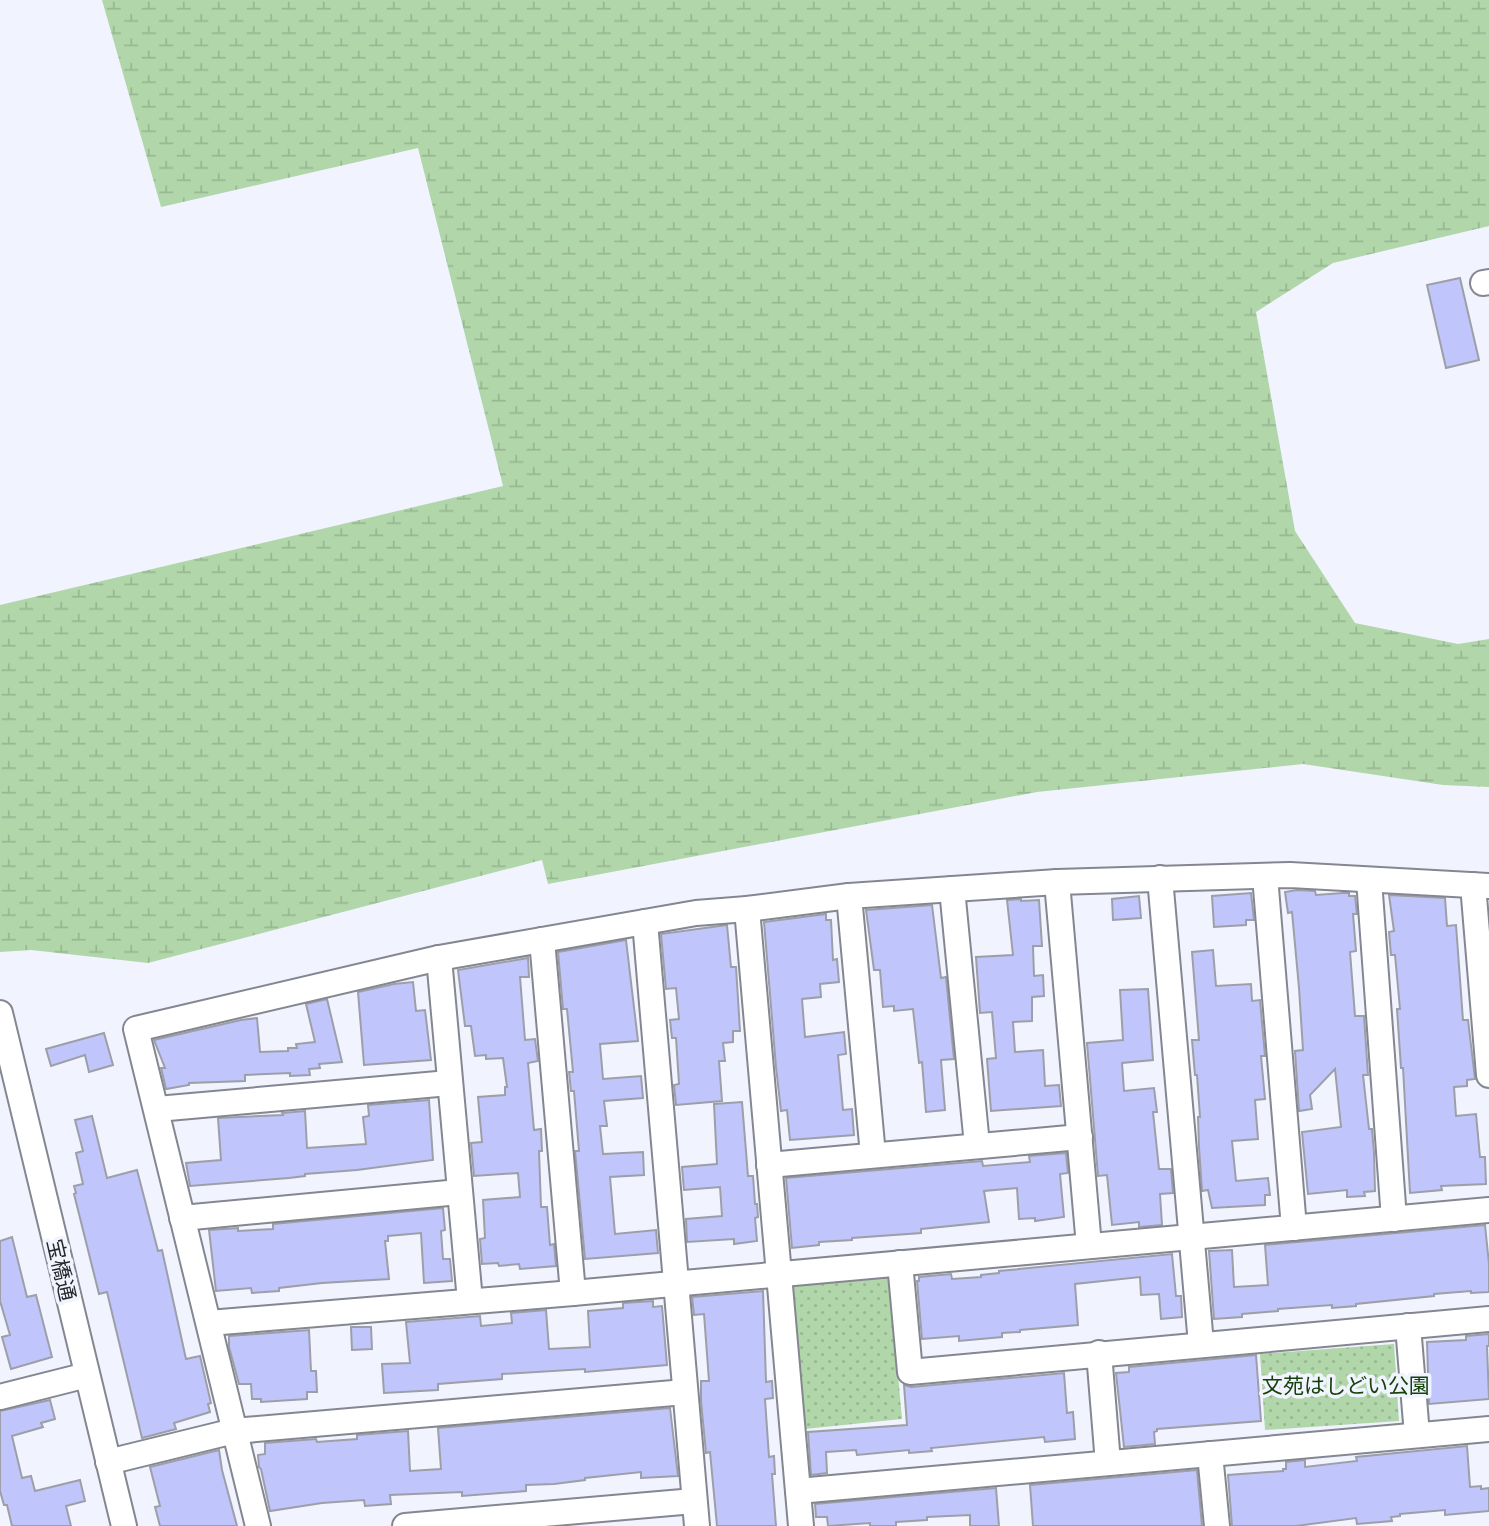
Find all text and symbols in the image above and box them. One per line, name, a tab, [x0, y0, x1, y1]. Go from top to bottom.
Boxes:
street label: 宝橋通	[41, 1236, 82, 1304]
park label: 文苑はしどい公園	[1262, 1372, 1430, 1399]

